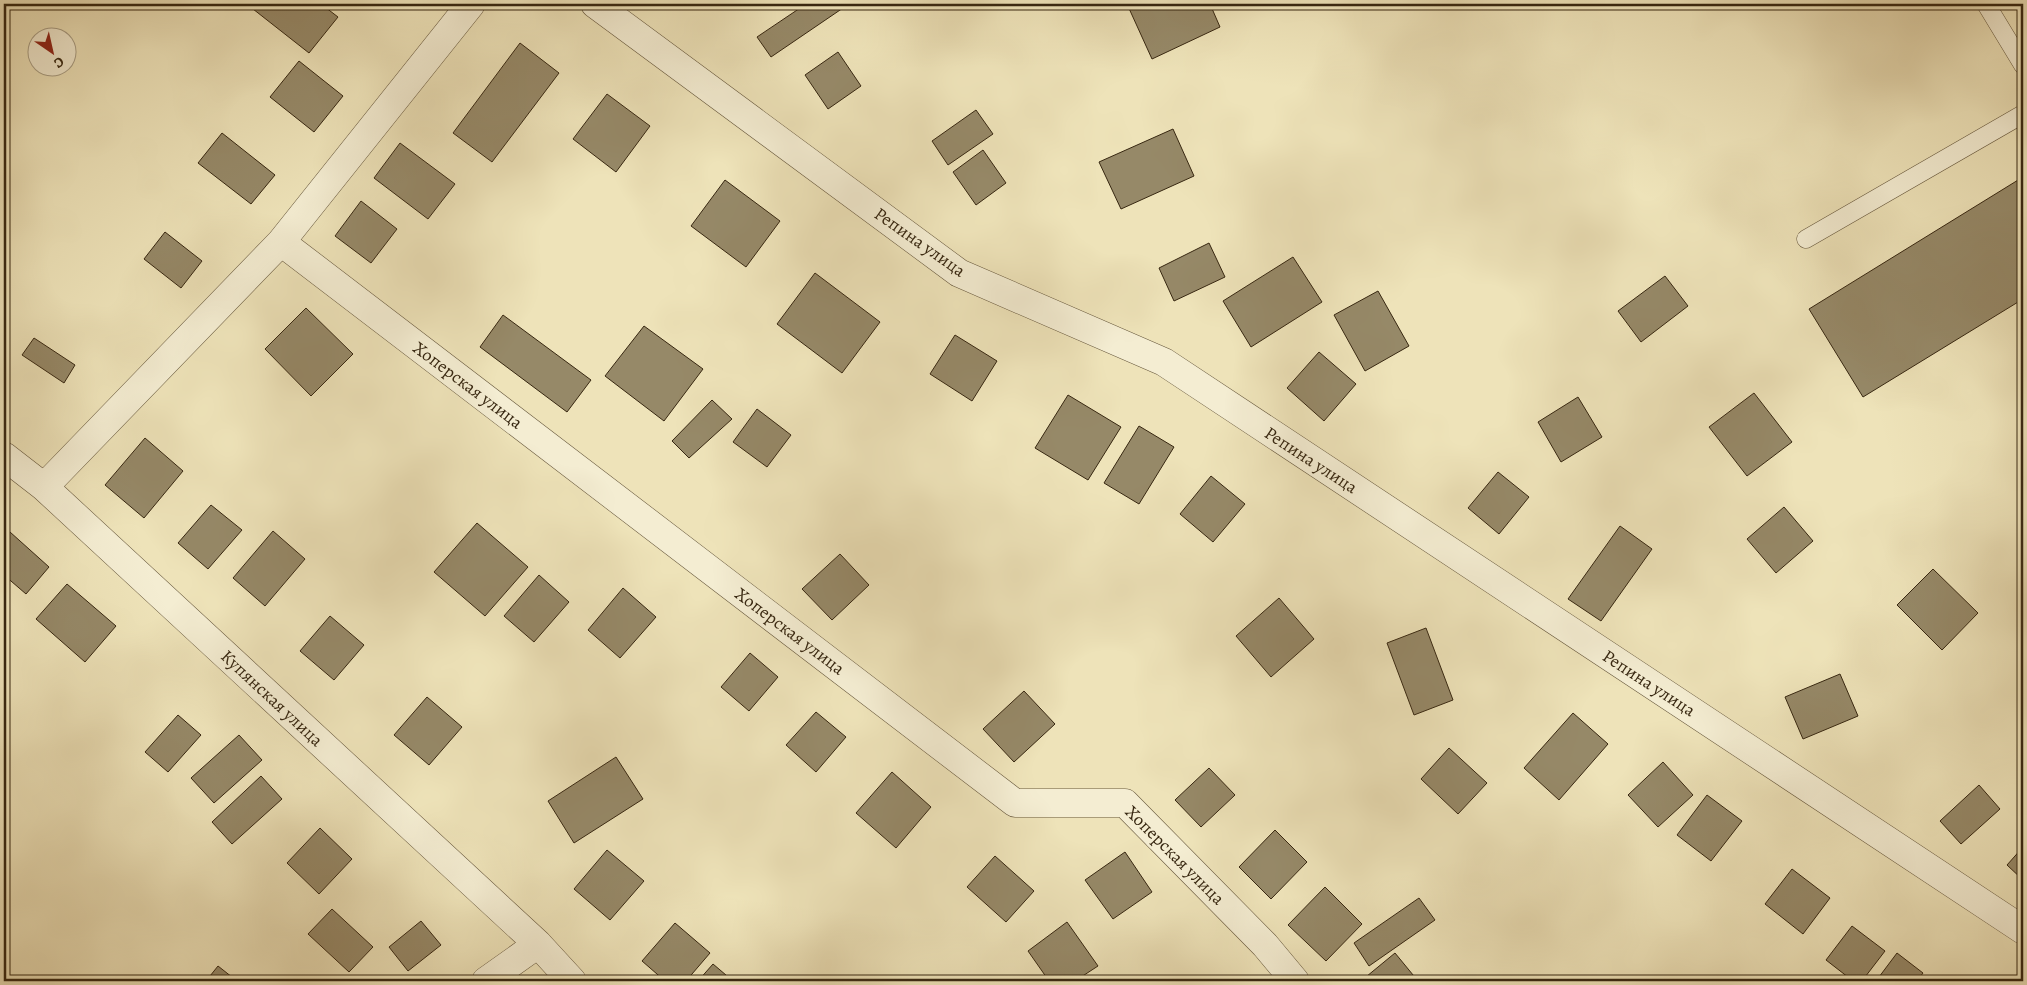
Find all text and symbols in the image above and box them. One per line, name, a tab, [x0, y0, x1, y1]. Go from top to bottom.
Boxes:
north arrow	[28, 28, 78, 78]
text: С	[50, 52, 68, 73]
street label: Репина улица	[870, 202, 971, 283]
street label: Хоперская улица	[408, 336, 528, 435]
street label: Репина улица	[1260, 421, 1363, 499]
street label: Хоперская улица	[730, 582, 850, 681]
street label: Купянская улица	[216, 644, 329, 752]
street label: Репина улица	[1598, 644, 1701, 722]
street label: Хоперская улица	[1120, 800, 1230, 910]

